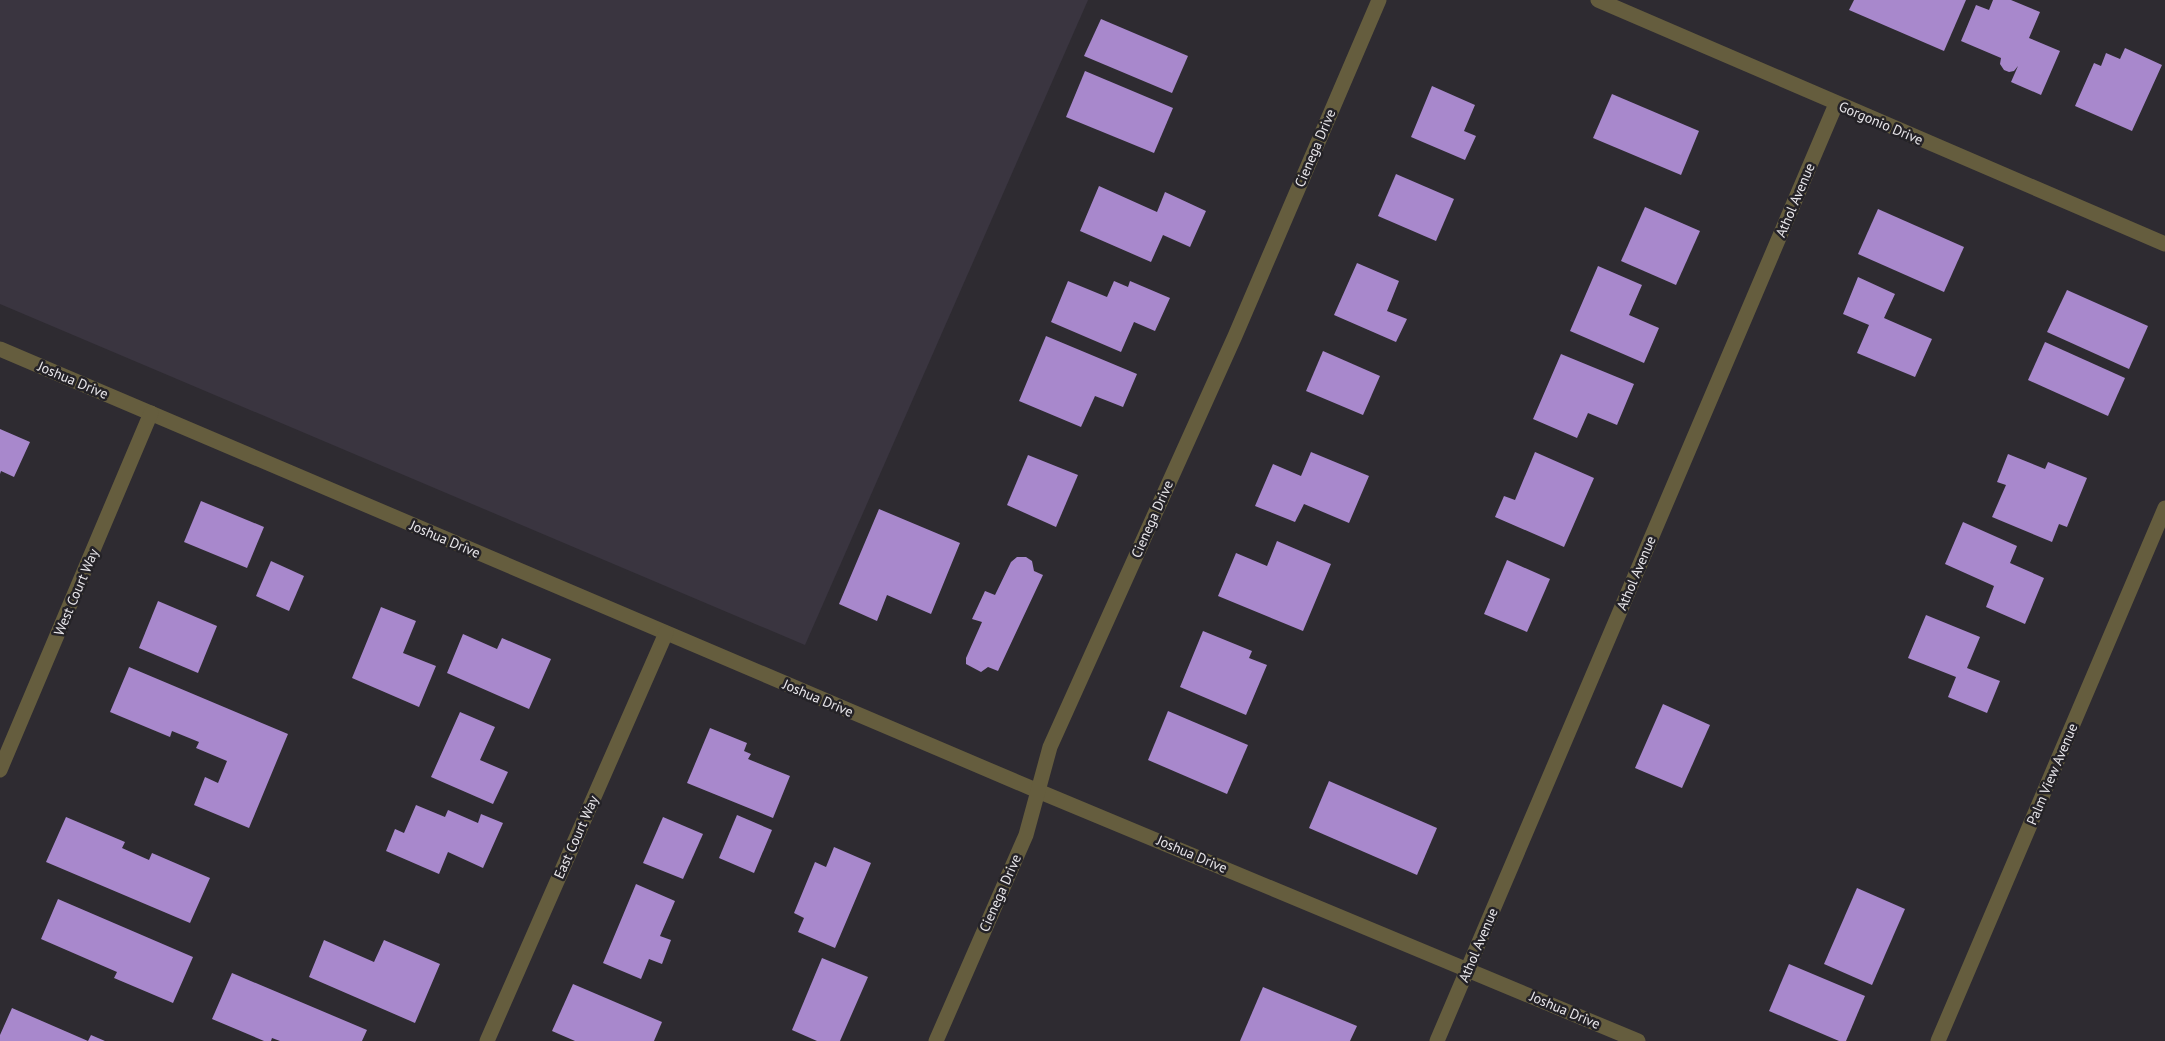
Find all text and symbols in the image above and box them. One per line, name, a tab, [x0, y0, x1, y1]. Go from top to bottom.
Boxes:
street label: Gorgonio Drive	[1836, 97, 1926, 149]
street label: Cienega Drive	[1290, 106, 1340, 190]
street label: Athol Avenue	[1771, 160, 1819, 240]
street label: Joshua Drive	[34, 357, 111, 403]
street label: Cienega Drive	[1127, 477, 1177, 561]
street label: Joshua Drive	[406, 516, 483, 562]
street label: Athol Avenue	[1612, 533, 1660, 613]
street label: West Court Way	[50, 545, 103, 638]
street label: Joshua Drive	[779, 675, 856, 721]
street label: Palm View Avenue	[2022, 720, 2082, 828]
street label: East Court Way	[550, 792, 603, 881]
street label: Joshua Drive	[1153, 831, 1230, 877]
street label: Cienega Drive	[975, 851, 1025, 935]
street label: Athol Avenue	[1454, 905, 1502, 985]
street label: Joshua Drive	[1526, 987, 1603, 1033]

